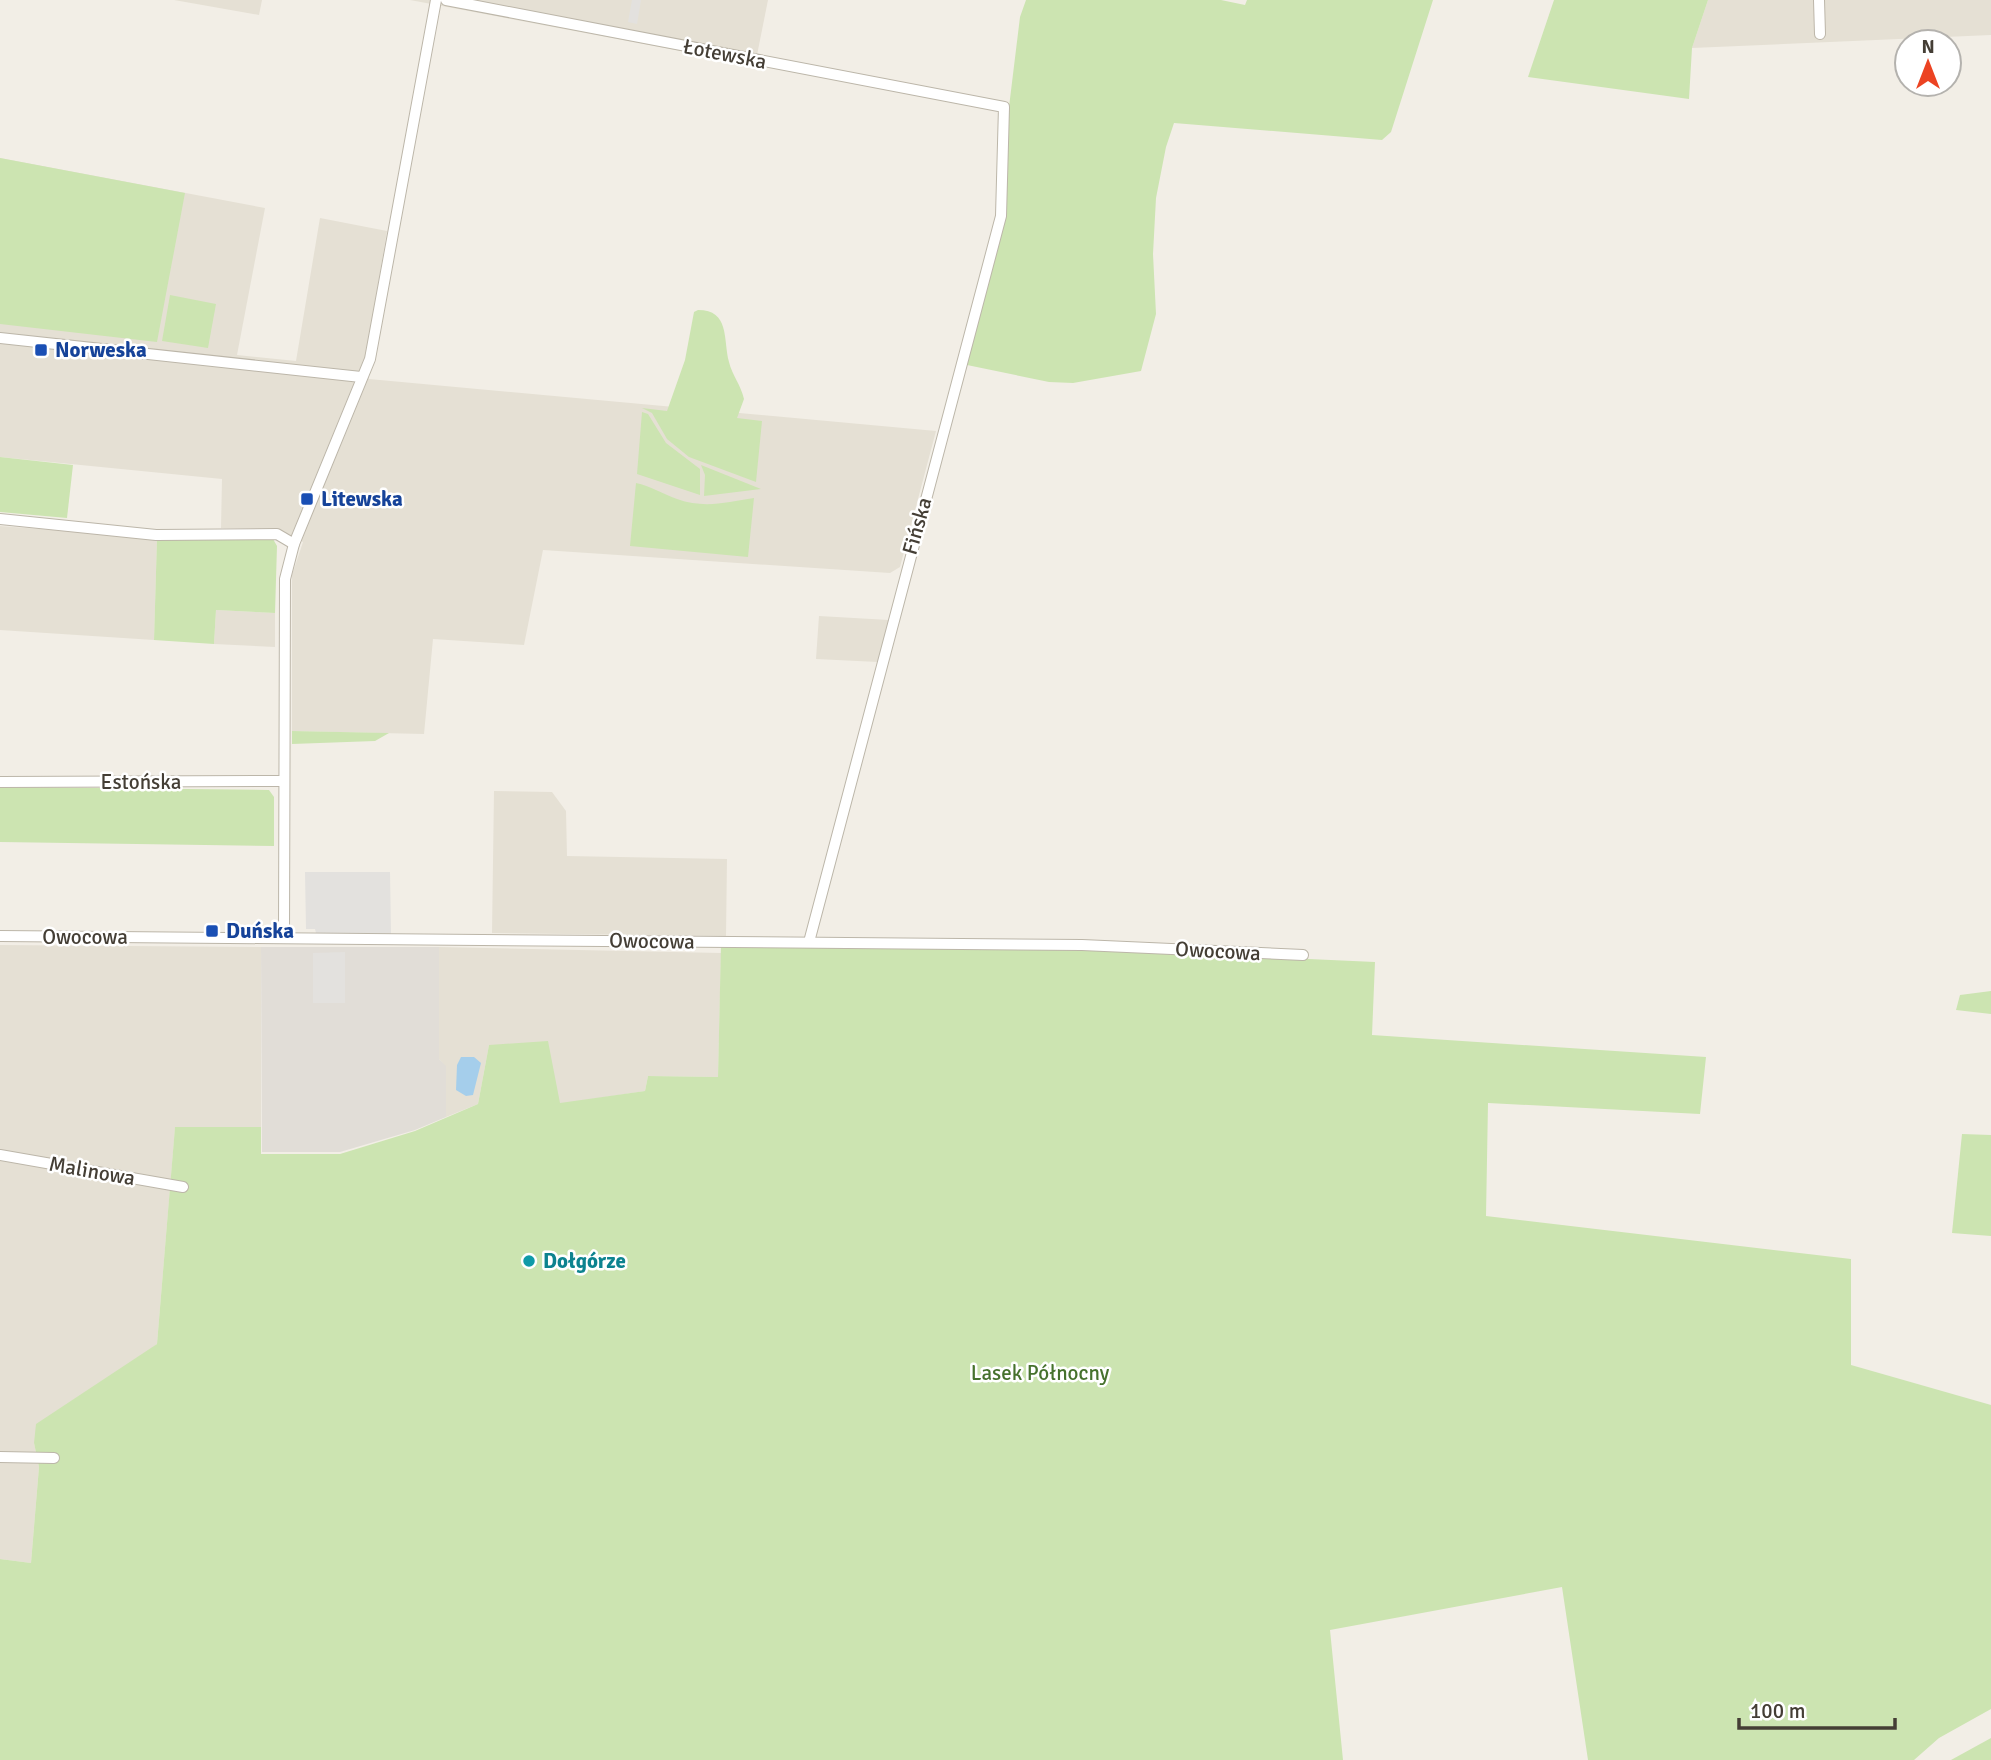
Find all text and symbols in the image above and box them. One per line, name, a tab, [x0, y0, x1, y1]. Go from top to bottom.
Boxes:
north arrow	[1893, 28, 1963, 98]
street label: Łotewska	[681, 33, 769, 75]
text: N	[1921, 35, 1935, 59]
place label: Norweska	[55, 337, 147, 363]
marker: Norweska	[33, 342, 49, 358]
place label: Litewska	[321, 486, 403, 512]
marker: Litewska	[299, 491, 315, 507]
street label: Fińska	[896, 494, 938, 558]
street label: Estońska	[101, 769, 181, 795]
place label: Duńska	[226, 918, 294, 944]
marker: Duńska	[204, 923, 220, 939]
street label: Owocowa	[42, 924, 128, 950]
street label: Owocowa	[609, 927, 695, 955]
street label: Owocowa	[1175, 936, 1261, 966]
street label: Malinowa	[47, 1151, 137, 1191]
place label: Dołgórze	[543, 1248, 626, 1274]
marker: Dołgórze	[521, 1253, 537, 1269]
park label: Lasek Północny	[971, 1360, 1110, 1386]
scale bar	[1739, 1686, 1895, 1730]
text: 100 m	[1750, 1698, 1805, 1724]

